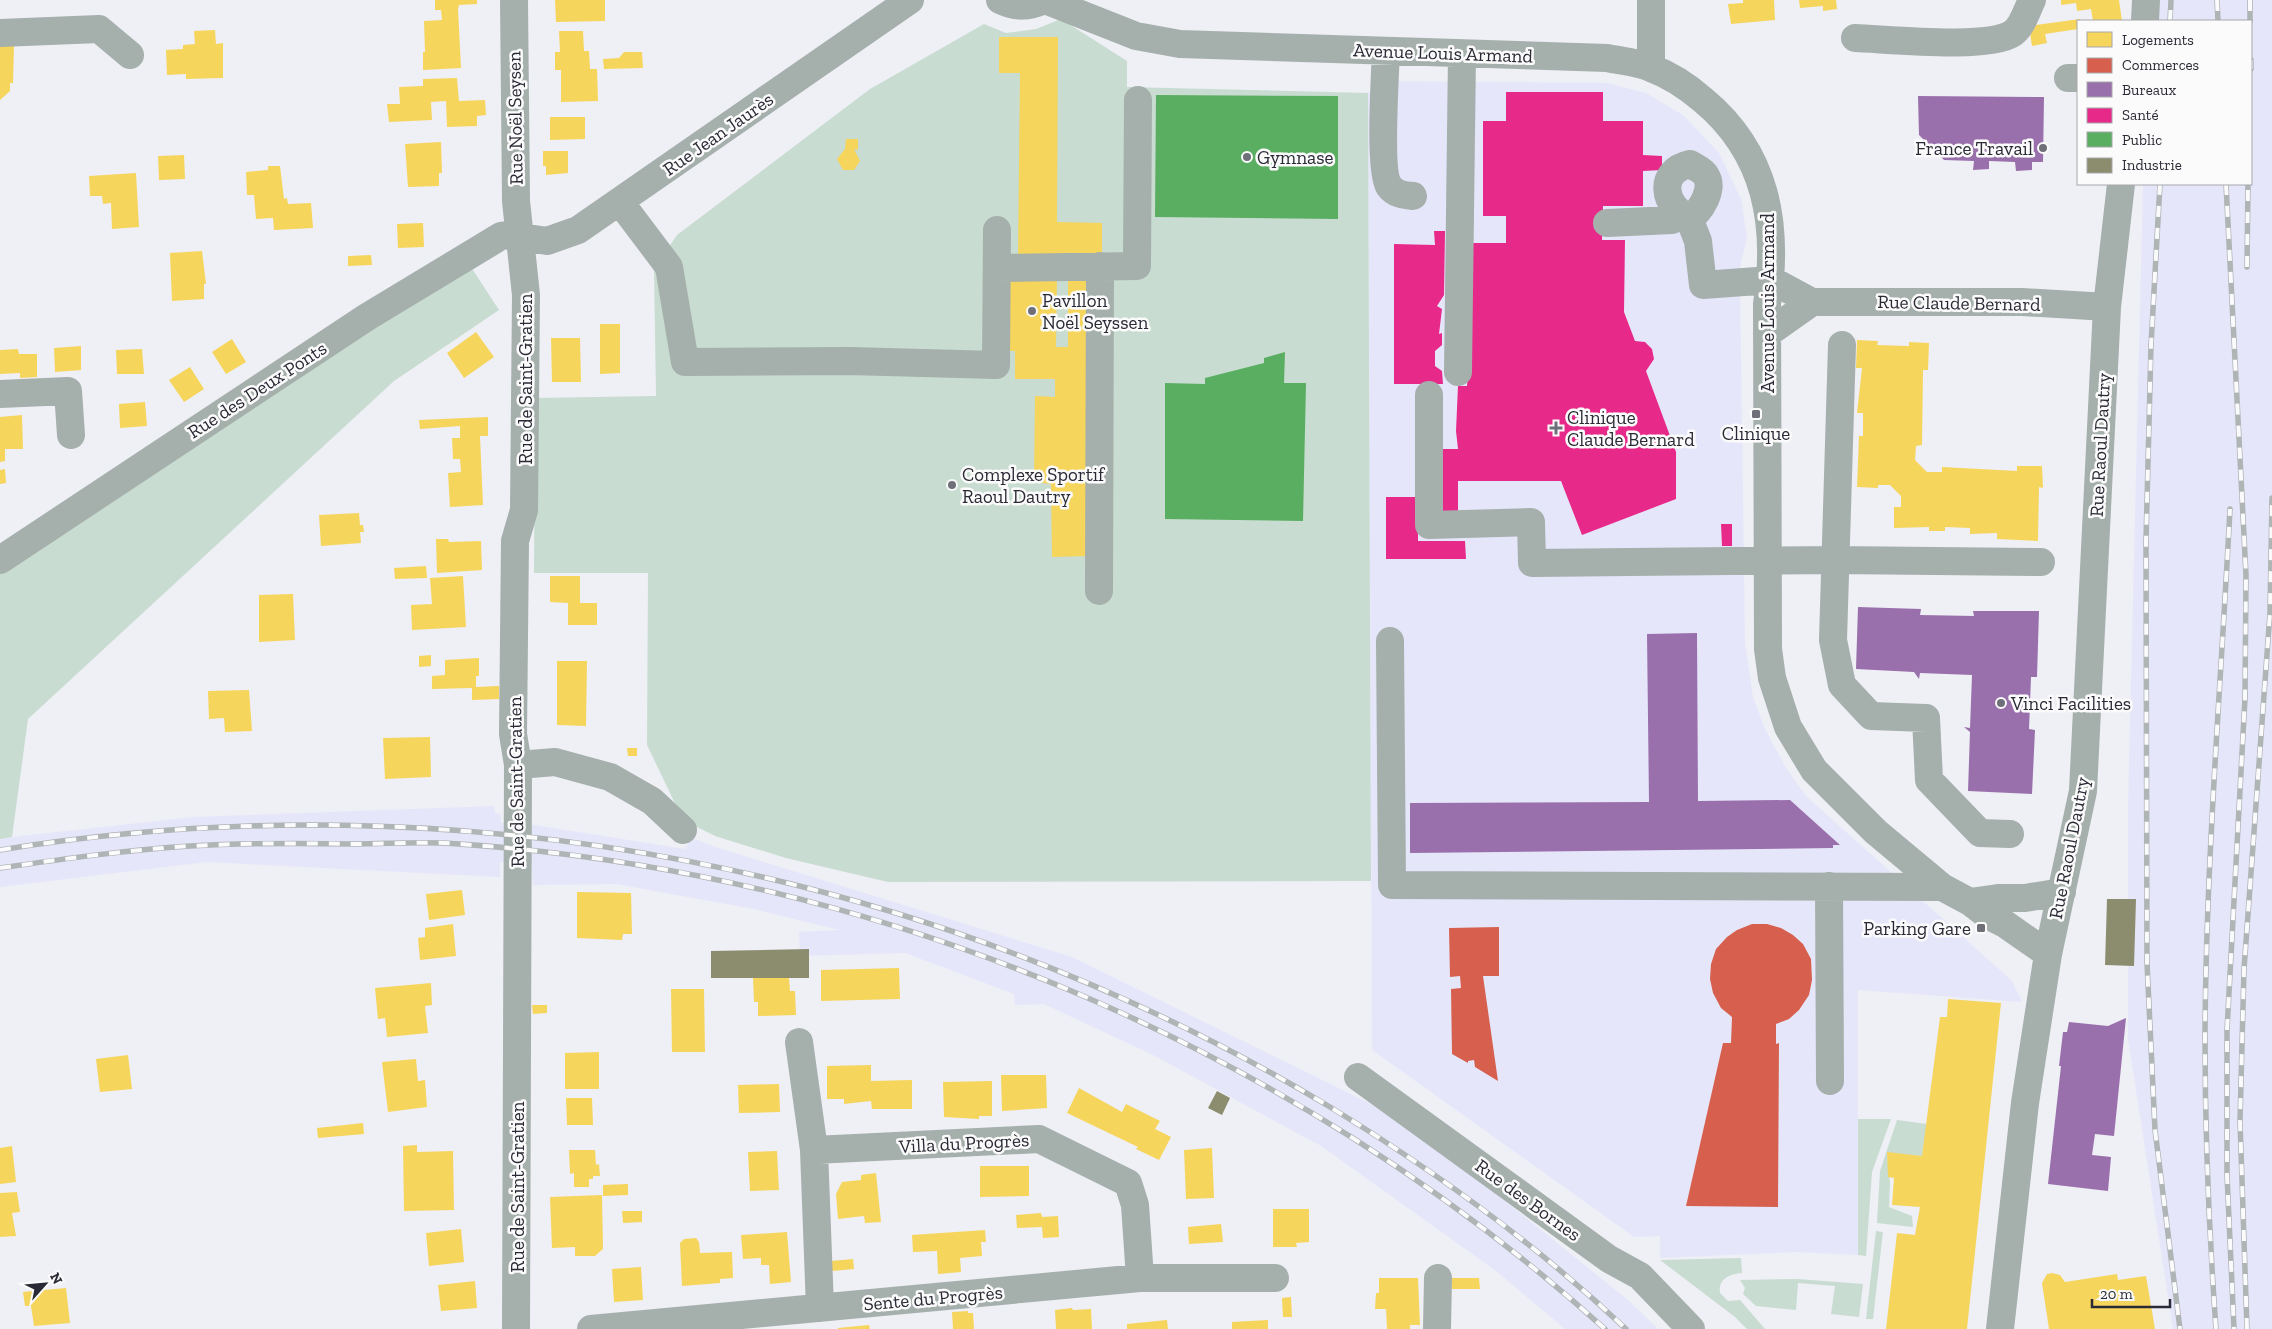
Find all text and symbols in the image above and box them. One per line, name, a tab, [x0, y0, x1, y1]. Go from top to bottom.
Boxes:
legend	[2077, 20, 2252, 185]
text: Logements	[2122, 31, 2194, 49]
street label: Avenue Louis Armand	[1353, 38, 1534, 68]
street label: Rue Noël Seysen	[502, 51, 528, 185]
text: Commerces	[2122, 56, 2199, 74]
text: Bureaux	[2122, 81, 2176, 99]
street label: Rue Jean Jaurès	[658, 87, 778, 181]
text: Santé	[2122, 106, 2158, 124]
text: Public	[2122, 131, 2162, 149]
place label: France Travail	[1915, 137, 2033, 160]
marker: France Travail	[2037, 142, 2049, 154]
place label: Gymnase	[1257, 146, 1334, 169]
marker: Gymnase	[1241, 151, 1253, 163]
text: Industrie	[2122, 156, 2182, 174]
street label: Avenue Louis Armand	[1756, 213, 1779, 393]
place label: Pavillon Noël Seyssen	[1042, 289, 1148, 334]
street label: Rue Claude Bernard	[1877, 290, 2041, 316]
street label: Rue de Saint-Gratien	[514, 293, 537, 464]
marker: Pavillon Noël Seyssen	[1026, 305, 1038, 317]
street label: Rue des Deux Ponts	[183, 336, 331, 444]
street label: Rue Raoul Dautry	[2085, 372, 2115, 518]
place label: Clinique Claude Bernard	[1567, 406, 1695, 451]
marker: Clinique	[1750, 408, 1762, 420]
marker: Clinique Claude Bernard	[1549, 421, 1563, 435]
place label: Clinique	[1722, 422, 1790, 445]
place label: Complexe Sportif Raoul Dautry	[962, 463, 1106, 508]
marker: Complexe Sportif Raoul Dautry	[946, 479, 958, 491]
place label: Vinci Facilities	[2010, 692, 2131, 715]
street label: Rue de Saint-Gratien	[503, 696, 529, 868]
marker: Vinci Facilities	[1995, 697, 2007, 709]
street label: Rue Raoul Dautry	[2044, 775, 2094, 921]
place label: Parking Gare	[1863, 917, 1971, 940]
marker: Parking Gare	[1975, 922, 1987, 934]
street label: Rue de Saint-Gratien	[506, 1101, 529, 1272]
street label: Villa du Progrès	[897, 1128, 1030, 1158]
street label: Rue des Bornes	[1471, 1154, 1585, 1246]
north arrow	[20, 1259, 70, 1309]
text: N	[46, 1270, 66, 1287]
scale bar	[2092, 1276, 2170, 1308]
street label: Sente du Progrès	[862, 1280, 1004, 1316]
text: 20 m	[2100, 1285, 2133, 1303]

